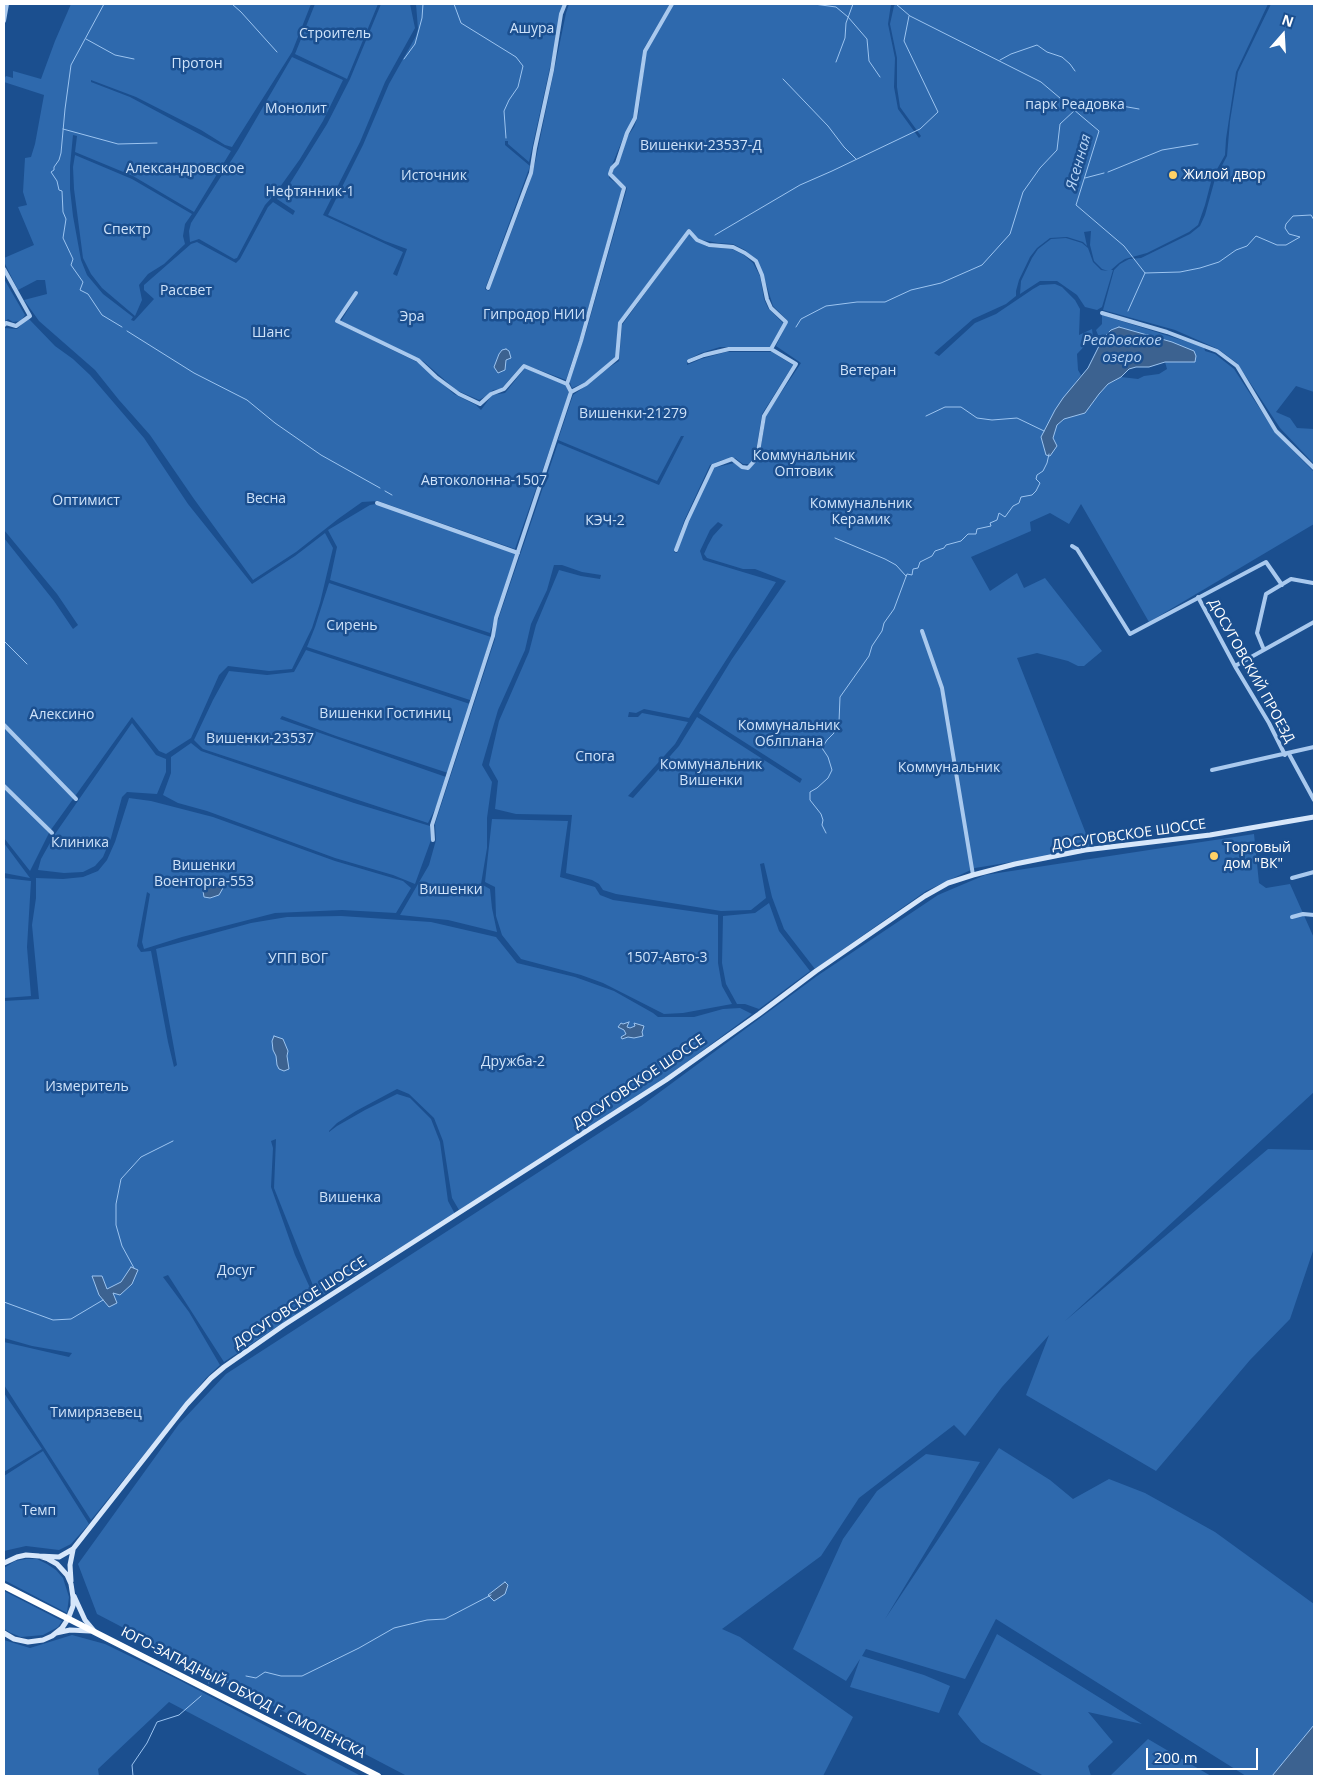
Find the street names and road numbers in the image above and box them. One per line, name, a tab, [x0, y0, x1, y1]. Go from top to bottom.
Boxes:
street label: ДОСУГОВСКИЙ ПРОЕЗД	[1204, 596, 1298, 746]
street label: ДОСУГОВСКОЕ ШОССЕ	[1051, 816, 1207, 854]
street label: ДОСУГОВСКОЕ ШОССЕ	[570, 1032, 708, 1132]
street label: ДОСУГОВСКОЕ ШОССЕ	[230, 1254, 370, 1352]
street label: ЮГО-ЗАПАДНЫЙ ОБХОД Г. СМОЛЕНСКА	[118, 1624, 368, 1762]

